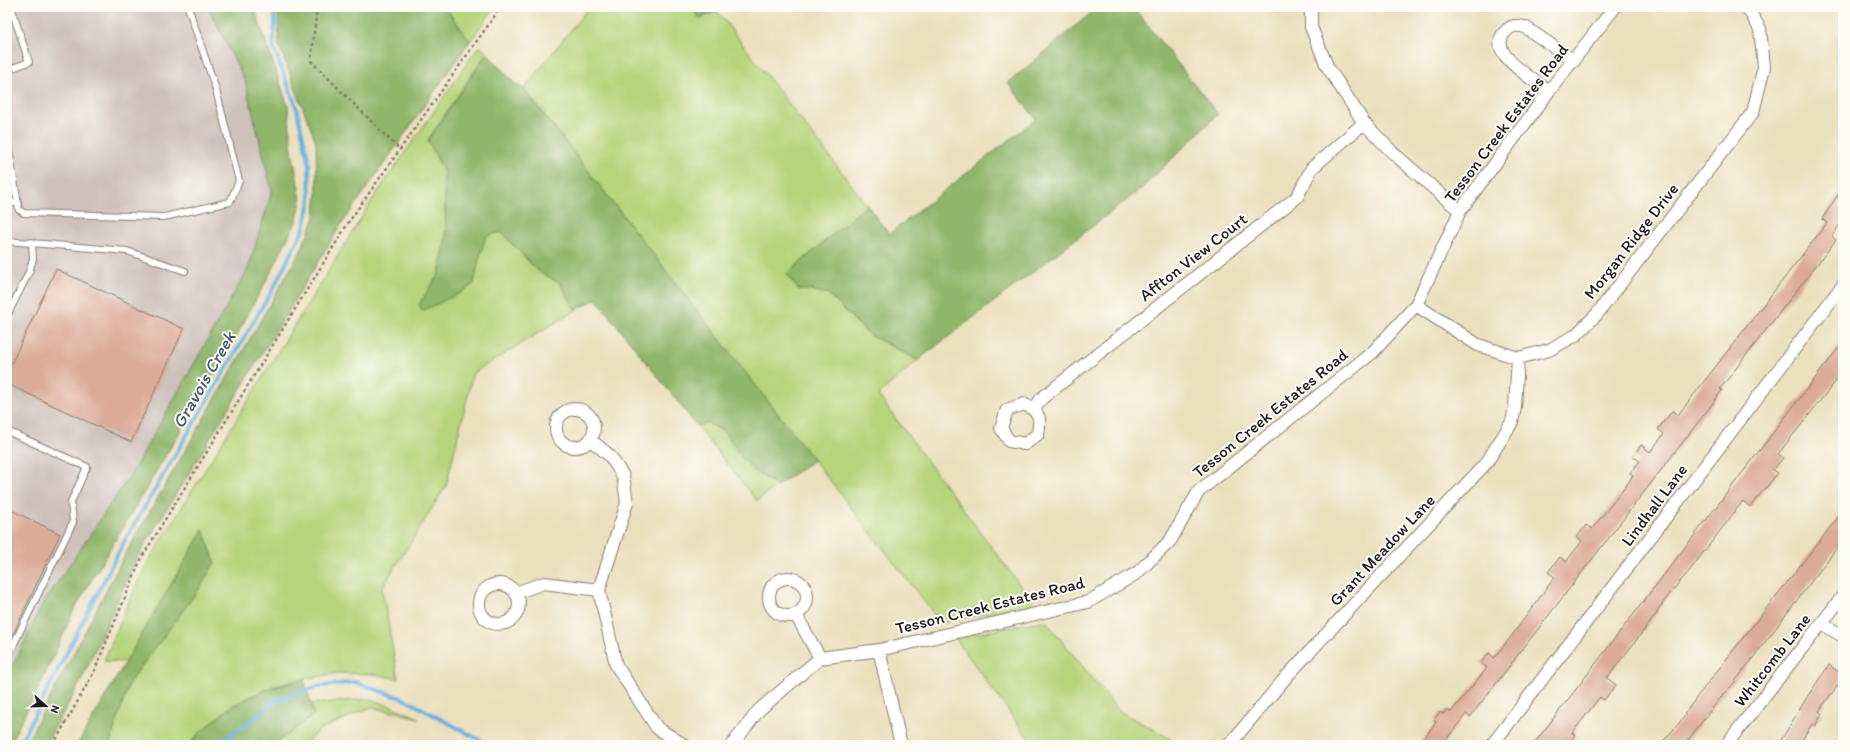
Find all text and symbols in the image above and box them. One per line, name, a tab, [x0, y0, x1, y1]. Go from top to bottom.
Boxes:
street label: Tesson Creek Estates Road	[1440, 39, 1573, 206]
street label: Morgan Ridge Drive	[1579, 179, 1683, 303]
street label: Affton View Court	[1135, 208, 1251, 305]
water label: Gravois Creek	[167, 326, 241, 432]
street label: Tesson Creek Estates Road	[1188, 344, 1352, 482]
street label: Lindhall Lane	[1617, 460, 1691, 550]
street label: Grant Meadow Lane	[1325, 490, 1439, 610]
street label: Tesson Creek Estates Road	[893, 572, 1087, 638]
street label: Whitcomb Lane	[1729, 609, 1815, 711]
north arrow	[26, 686, 66, 726]
text: N	[48, 704, 62, 715]

